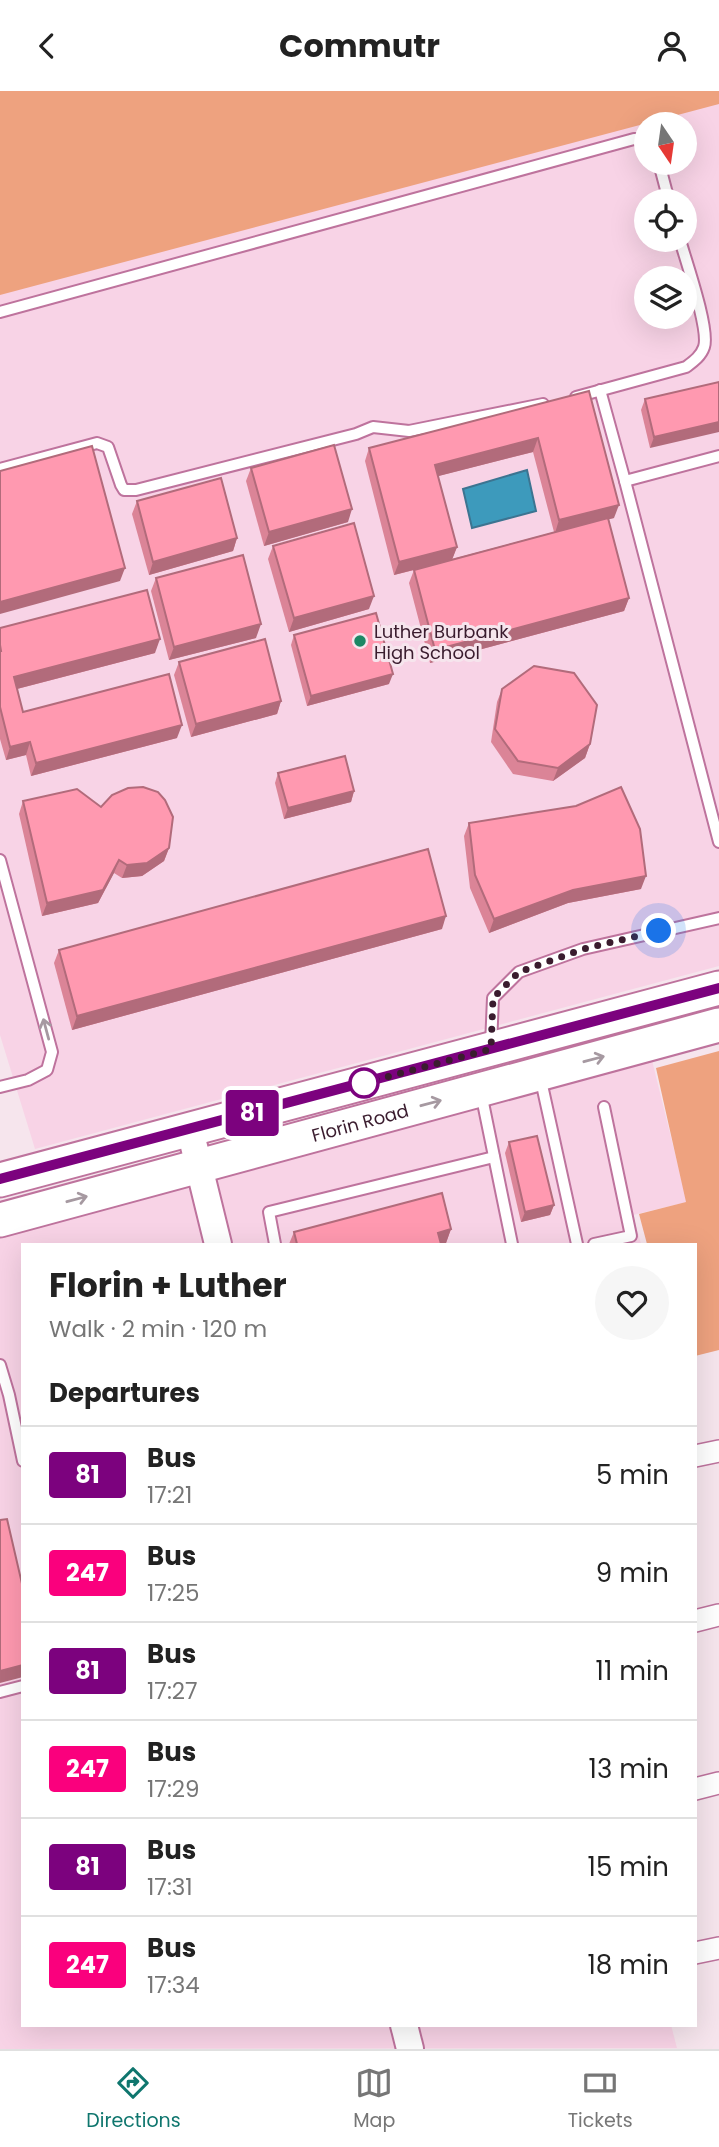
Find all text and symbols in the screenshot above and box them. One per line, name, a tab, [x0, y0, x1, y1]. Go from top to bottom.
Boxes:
text: Commutr	[279, 23, 440, 68]
icon: back	[28, 27, 66, 65]
icon: person	[653, 27, 691, 65]
north arrow	[634, 112, 696, 175]
map controls	[634, 112, 697, 329]
button: locate	[634, 189, 697, 252]
button: layers	[634, 266, 697, 329]
place label: Luther Burbank High School	[374, 619, 509, 665]
marker: Luther Burbank High School	[352, 633, 368, 649]
your location	[641, 913, 676, 948]
one-way arrow	[39, 1018, 52, 1041]
one-way arrow	[582, 1052, 605, 1065]
unlabelled marker	[349, 1068, 379, 1098]
line badge: 81	[220, 1090, 284, 1136]
text: 81	[240, 1096, 264, 1129]
one-way arrow	[420, 1096, 442, 1109]
street label: Florin Road	[309, 1097, 411, 1147]
one-way arrow	[66, 1192, 88, 1205]
text: Florin + Luther	[49, 1262, 287, 1309]
button: heart	[595, 1266, 669, 1340]
text: Walk · 2 min · 120 m	[49, 1313, 267, 1345]
text: Departures	[49, 1375, 200, 1411]
text: Bus	[147, 1440, 196, 1476]
text: 5 min	[596, 1457, 669, 1493]
text: 81	[75, 1458, 100, 1491]
text: 17:21	[147, 1479, 192, 1511]
text: Bus	[147, 1538, 196, 1574]
text: 9 min	[596, 1555, 669, 1591]
text: 247	[66, 1556, 109, 1589]
text: 17:25	[147, 1577, 200, 1609]
text: Bus	[147, 1636, 196, 1672]
text: 11 min	[596, 1653, 669, 1689]
text: 81	[75, 1654, 100, 1687]
text: 17:27	[147, 1675, 198, 1707]
text: Bus	[147, 1734, 196, 1770]
text: 13 min	[589, 1751, 669, 1787]
text: 247	[66, 1752, 109, 1785]
text: 17:29	[147, 1773, 200, 1805]
text: Bus	[147, 1832, 196, 1868]
text: 15 min	[588, 1849, 669, 1885]
text: 81	[75, 1850, 100, 1883]
text: 17:31	[147, 1871, 193, 1903]
text: Bus	[147, 1930, 196, 1966]
text: 18 min	[588, 1947, 669, 1983]
text: 247	[66, 1948, 109, 1981]
text: 17:34	[147, 1969, 200, 2001]
tab: Directions	[86, 2064, 181, 2135]
tab: Map	[353, 2064, 395, 2135]
tab: Tickets	[568, 2064, 633, 2135]

